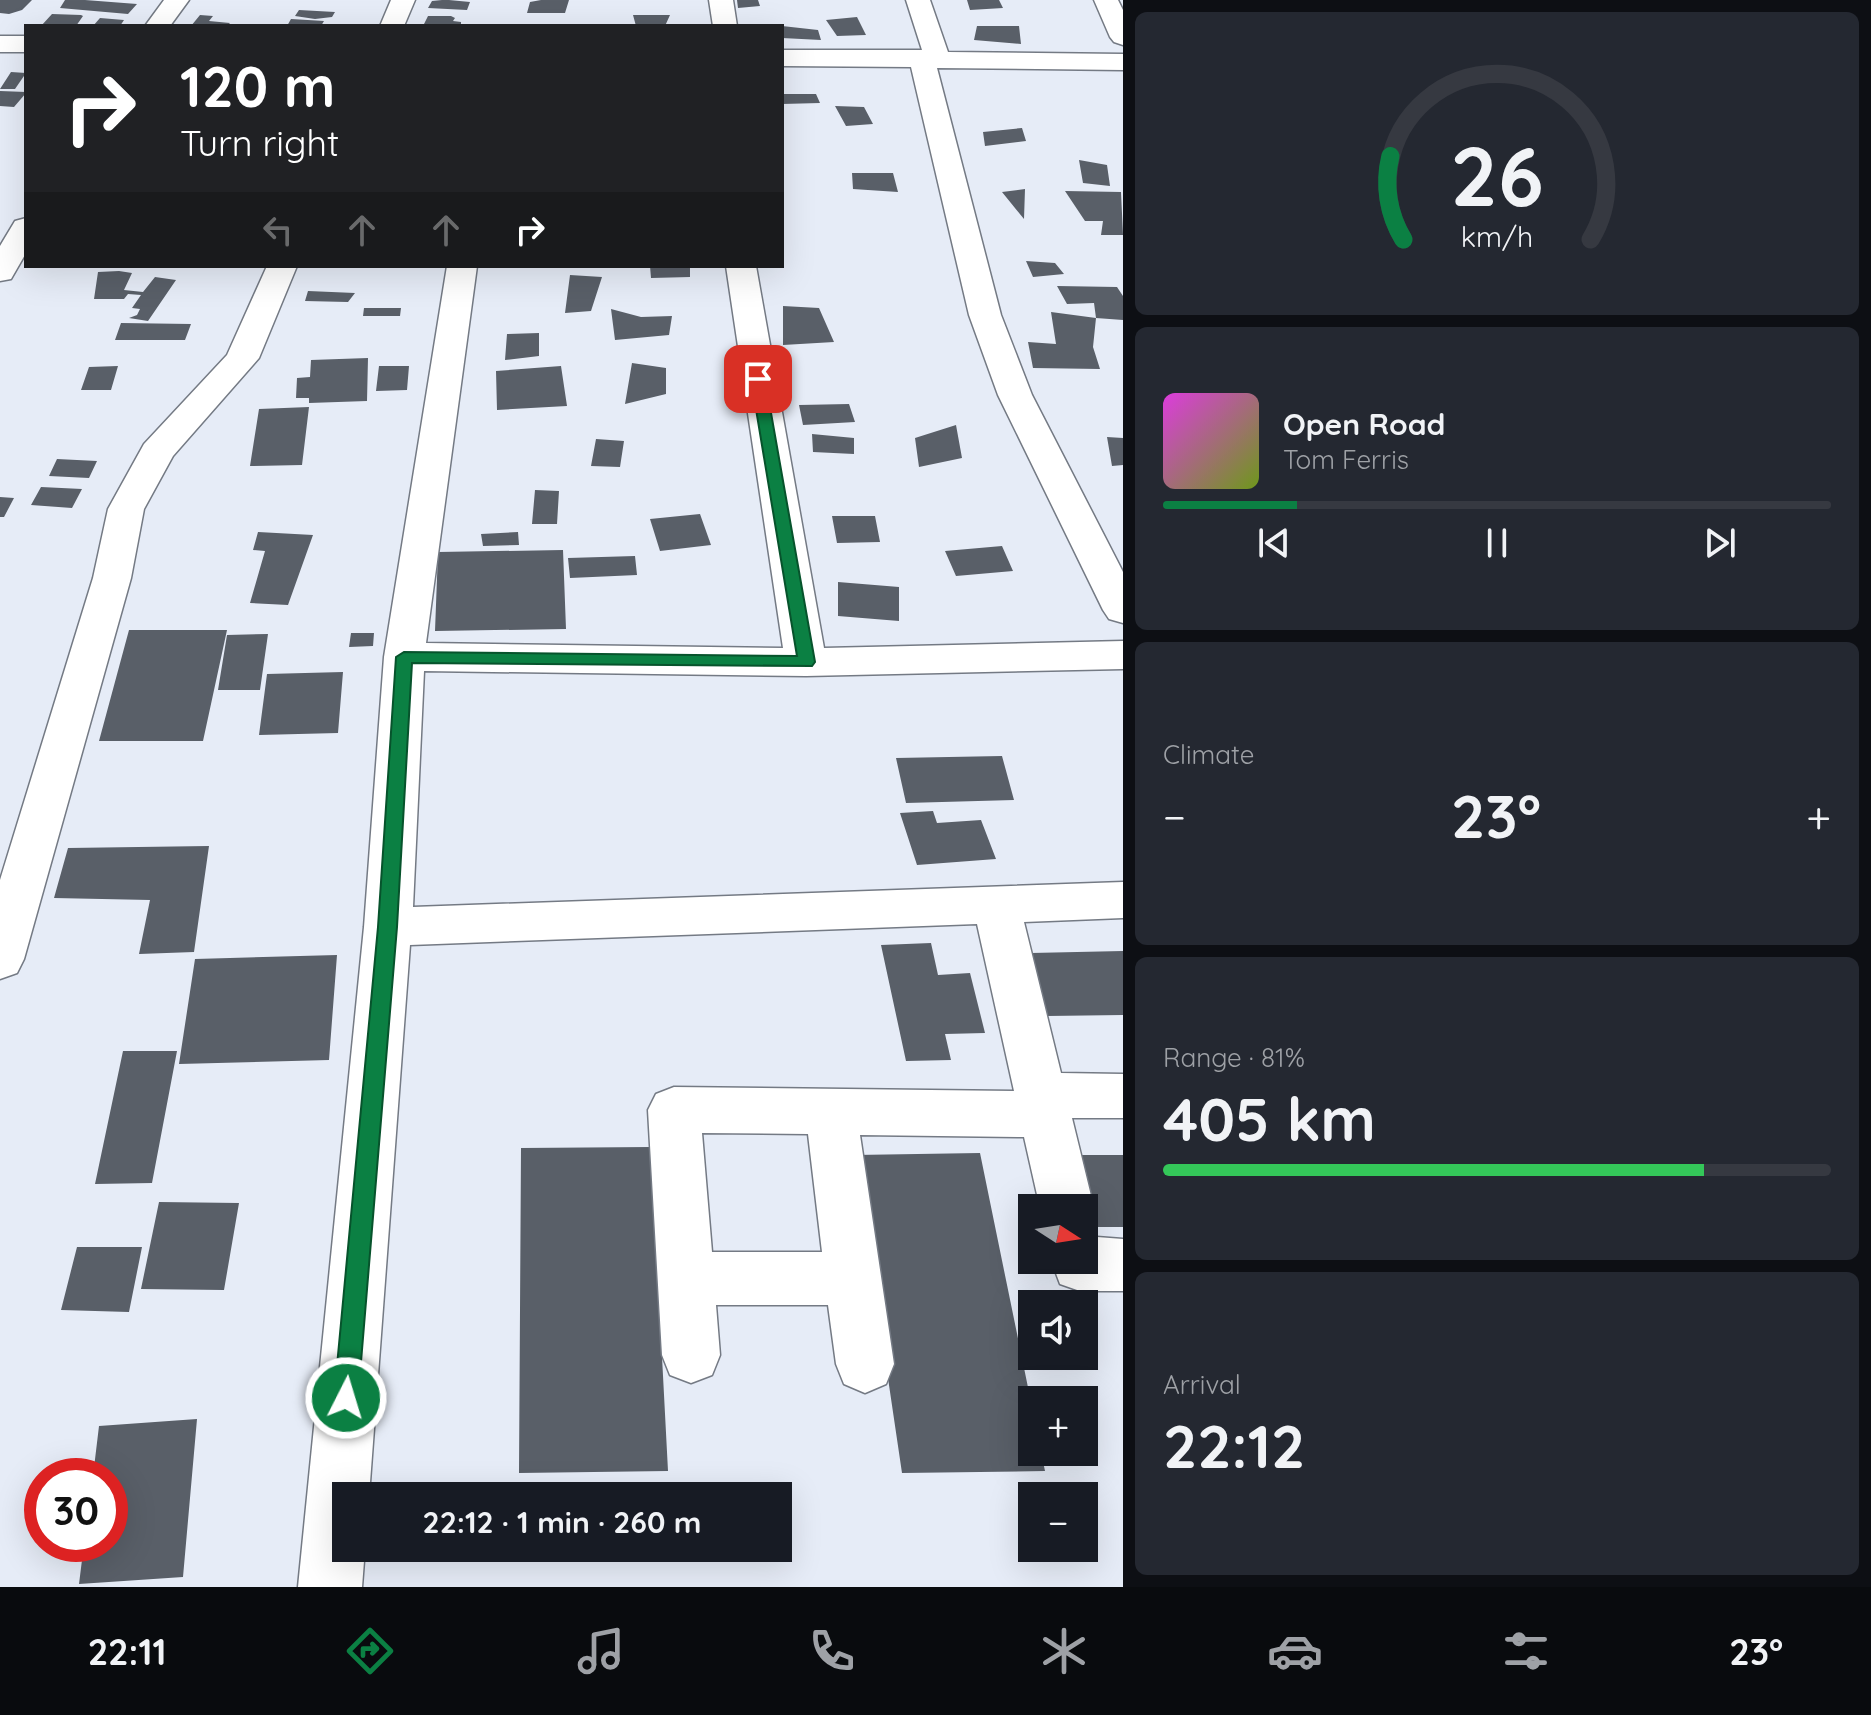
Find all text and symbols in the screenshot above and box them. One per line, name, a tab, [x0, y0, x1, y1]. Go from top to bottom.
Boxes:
text: 120 m	[180, 51, 335, 121]
icon: right	[48, 56, 152, 160]
text: Turn right	[180, 120, 339, 165]
text: 26	[1450, 122, 1544, 226]
icon: left	[256, 208, 300, 252]
icon: ahead	[340, 208, 384, 252]
icon: ahead	[424, 208, 468, 252]
icon: right	[508, 208, 552, 252]
text: km/h	[1461, 218, 1533, 254]
pin	[724, 345, 792, 413]
icon: arrive	[736, 357, 780, 401]
text: Open Road	[1283, 405, 1445, 443]
text: Tom Ferris	[1283, 443, 1409, 476]
icon: previous	[1252, 521, 1296, 565]
icon: pause	[1475, 521, 1519, 565]
icon: next	[1698, 521, 1742, 565]
text: Climate	[1163, 738, 1254, 771]
text: 23°	[1451, 778, 1541, 853]
text: −	[1163, 789, 1186, 844]
text: +	[1806, 789, 1831, 844]
text: Range · 81%	[1163, 1041, 1305, 1074]
text: 405 km	[1163, 1081, 1376, 1156]
north arrow	[1018, 1194, 1098, 1274]
map controls	[1018, 1194, 1098, 1562]
button: sound	[1018, 1290, 1098, 1370]
position arrow	[304, 1356, 388, 1440]
text: Arrival	[1163, 1368, 1241, 1401]
button: +	[1018, 1386, 1098, 1466]
text: 22:12	[1163, 1408, 1305, 1483]
speed limit sign: 30	[24, 1458, 128, 1562]
button: −	[1018, 1482, 1098, 1562]
text: 22:12 · 1 min · 260 m	[423, 1503, 701, 1541]
icon: directions	[342, 1623, 398, 1679]
icon: music	[573, 1623, 629, 1679]
icon: phone	[804, 1623, 860, 1679]
icon: climate	[1036, 1623, 1092, 1679]
icon: car	[1267, 1623, 1323, 1679]
icon: filters	[1498, 1623, 1554, 1679]
text: 22:11	[88, 1629, 166, 1674]
text: 23°	[1729, 1629, 1783, 1674]

